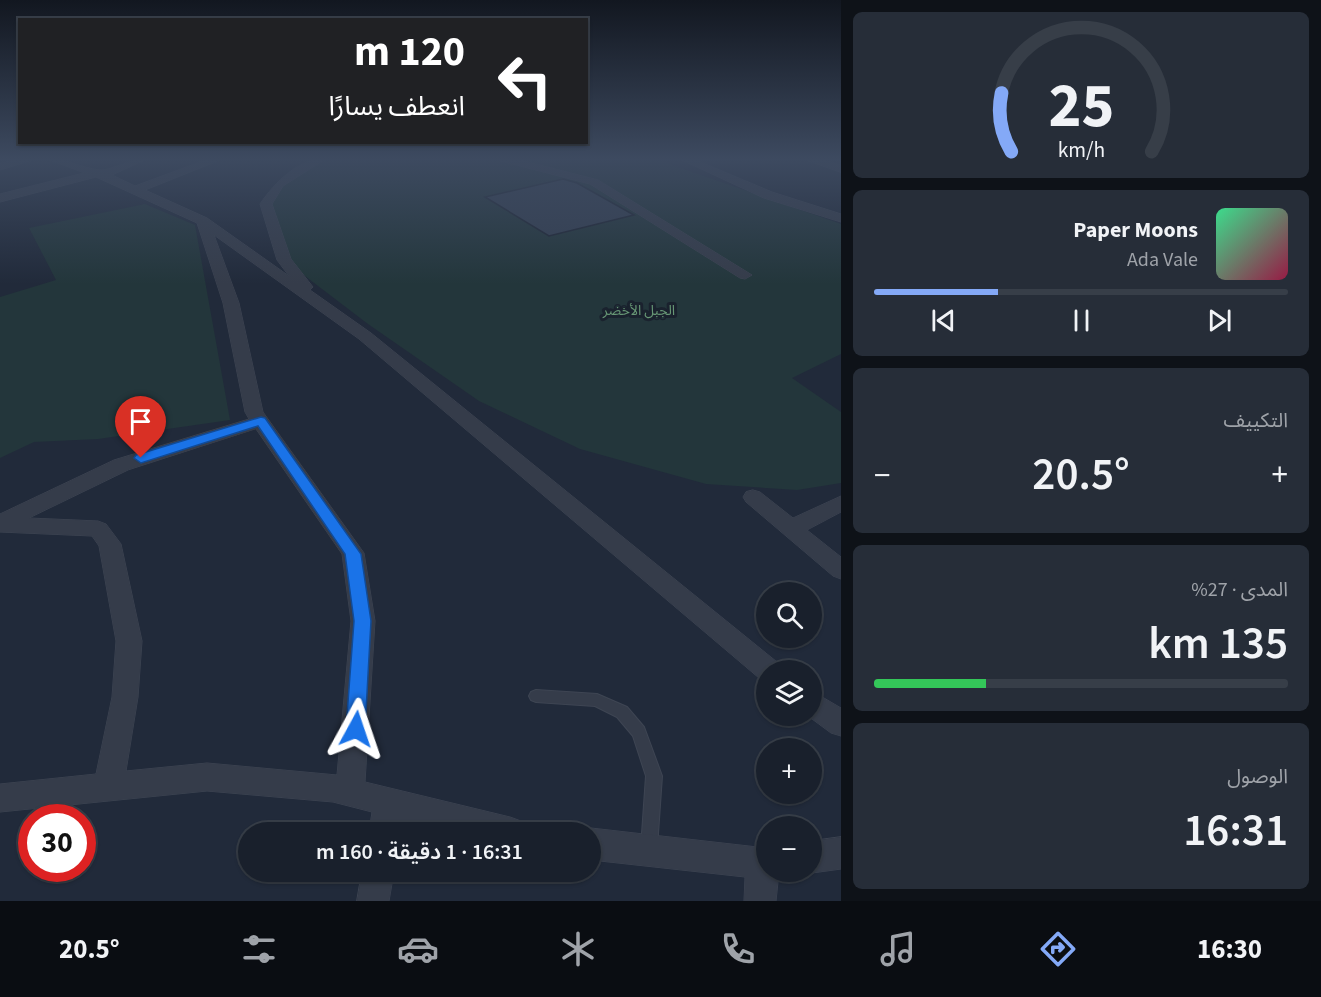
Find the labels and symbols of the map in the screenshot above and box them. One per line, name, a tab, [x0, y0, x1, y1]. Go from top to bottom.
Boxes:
park label: الجبل الأخضر	[602, 301, 675, 321]
pin	[115, 396, 166, 458]
position arrow	[324, 697, 388, 761]
speed limit sign: 30	[18, 804, 96, 882]

